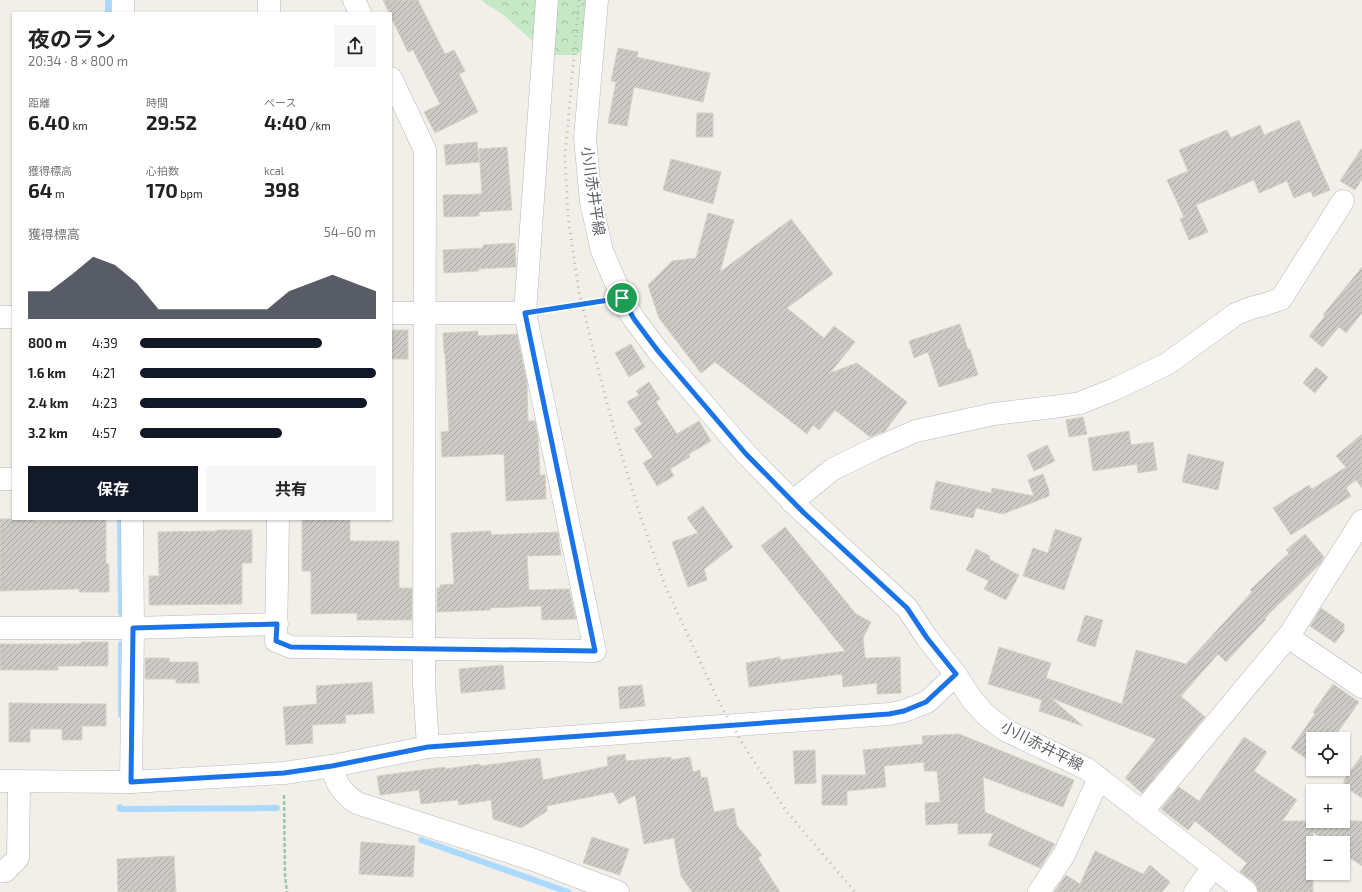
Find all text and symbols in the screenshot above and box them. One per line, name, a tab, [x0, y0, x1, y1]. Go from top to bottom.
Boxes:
text: 夜のラン	[28, 25, 116, 51]
button: share	[334, 25, 376, 67]
text: 20:34 · 8 × 800 m	[28, 53, 128, 69]
text: 距離	[28, 96, 50, 109]
text: 時間	[146, 96, 168, 109]
text: ペース	[264, 96, 296, 109]
text: 6.40	[28, 110, 70, 134]
text: 29:52	[146, 110, 197, 134]
text: 4:40	[264, 110, 307, 134]
text: km	[70, 119, 88, 132]
text: /km	[307, 119, 331, 132]
street label: 小川赤井平線	[579, 145, 609, 237]
text: 獲得標高	[28, 164, 72, 177]
text: 心拍数	[146, 164, 179, 177]
text: kcal	[264, 164, 284, 177]
text: 398	[264, 177, 300, 201]
text: 64	[28, 178, 53, 202]
text: 170	[146, 178, 178, 202]
text: m	[53, 187, 65, 200]
text: bpm	[178, 187, 203, 200]
text: 54–60 m	[324, 224, 376, 240]
text: 獲得標高	[28, 226, 80, 242]
pin	[605, 281, 639, 315]
icon: arrive	[611, 287, 633, 309]
text: 800 m	[28, 335, 67, 351]
text: 4:39	[92, 335, 118, 351]
text: 1.6 km	[28, 365, 66, 381]
text: 4:21	[92, 365, 116, 381]
text: 2.4 km	[28, 395, 68, 411]
text: 4:23	[92, 395, 118, 411]
text: 3.2 km	[28, 425, 68, 441]
text: 4:57	[92, 425, 117, 441]
button: 保存	[28, 466, 198, 512]
button: 共有	[206, 466, 376, 512]
street label: 小川赤井平線	[998, 717, 1087, 774]
map controls	[1306, 732, 1350, 880]
button: locate	[1306, 732, 1350, 776]
button: +	[1306, 784, 1350, 828]
button: −	[1306, 836, 1350, 880]

